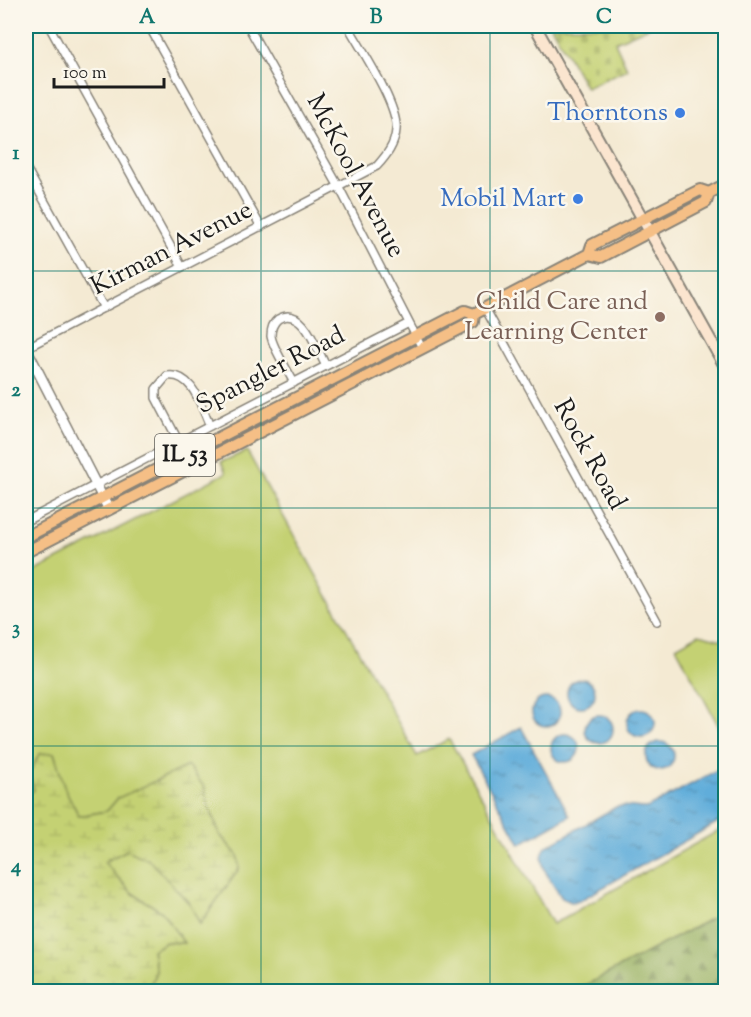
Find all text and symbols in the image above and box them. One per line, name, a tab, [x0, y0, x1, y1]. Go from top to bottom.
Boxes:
text: A	[139, 4, 156, 33]
text: B	[370, 4, 383, 33]
text: C	[596, 4, 612, 33]
scale bar	[54, 51, 164, 89]
text: 100 m	[63, 61, 107, 87]
street label: McKool Avenue	[296, 87, 414, 265]
place label: Thorntons	[547, 95, 668, 132]
marker: Thorntons	[673, 106, 687, 120]
text: 1	[13, 140, 20, 169]
place label: Mobil Mart	[440, 181, 566, 218]
street label: Kirman Avenue	[85, 192, 259, 306]
marker: Mobil Mart	[571, 192, 585, 206]
place label: Child Care and Learning Center	[465, 284, 648, 351]
marker: Child Care and Learning Center	[653, 310, 667, 324]
street label: Spangler Road	[190, 317, 352, 424]
text: 2	[11, 377, 21, 406]
street label: Rock Road	[543, 393, 635, 518]
road number: IL 53	[155, 434, 215, 476]
text: 3	[12, 615, 20, 644]
text: 4	[10, 853, 21, 882]

